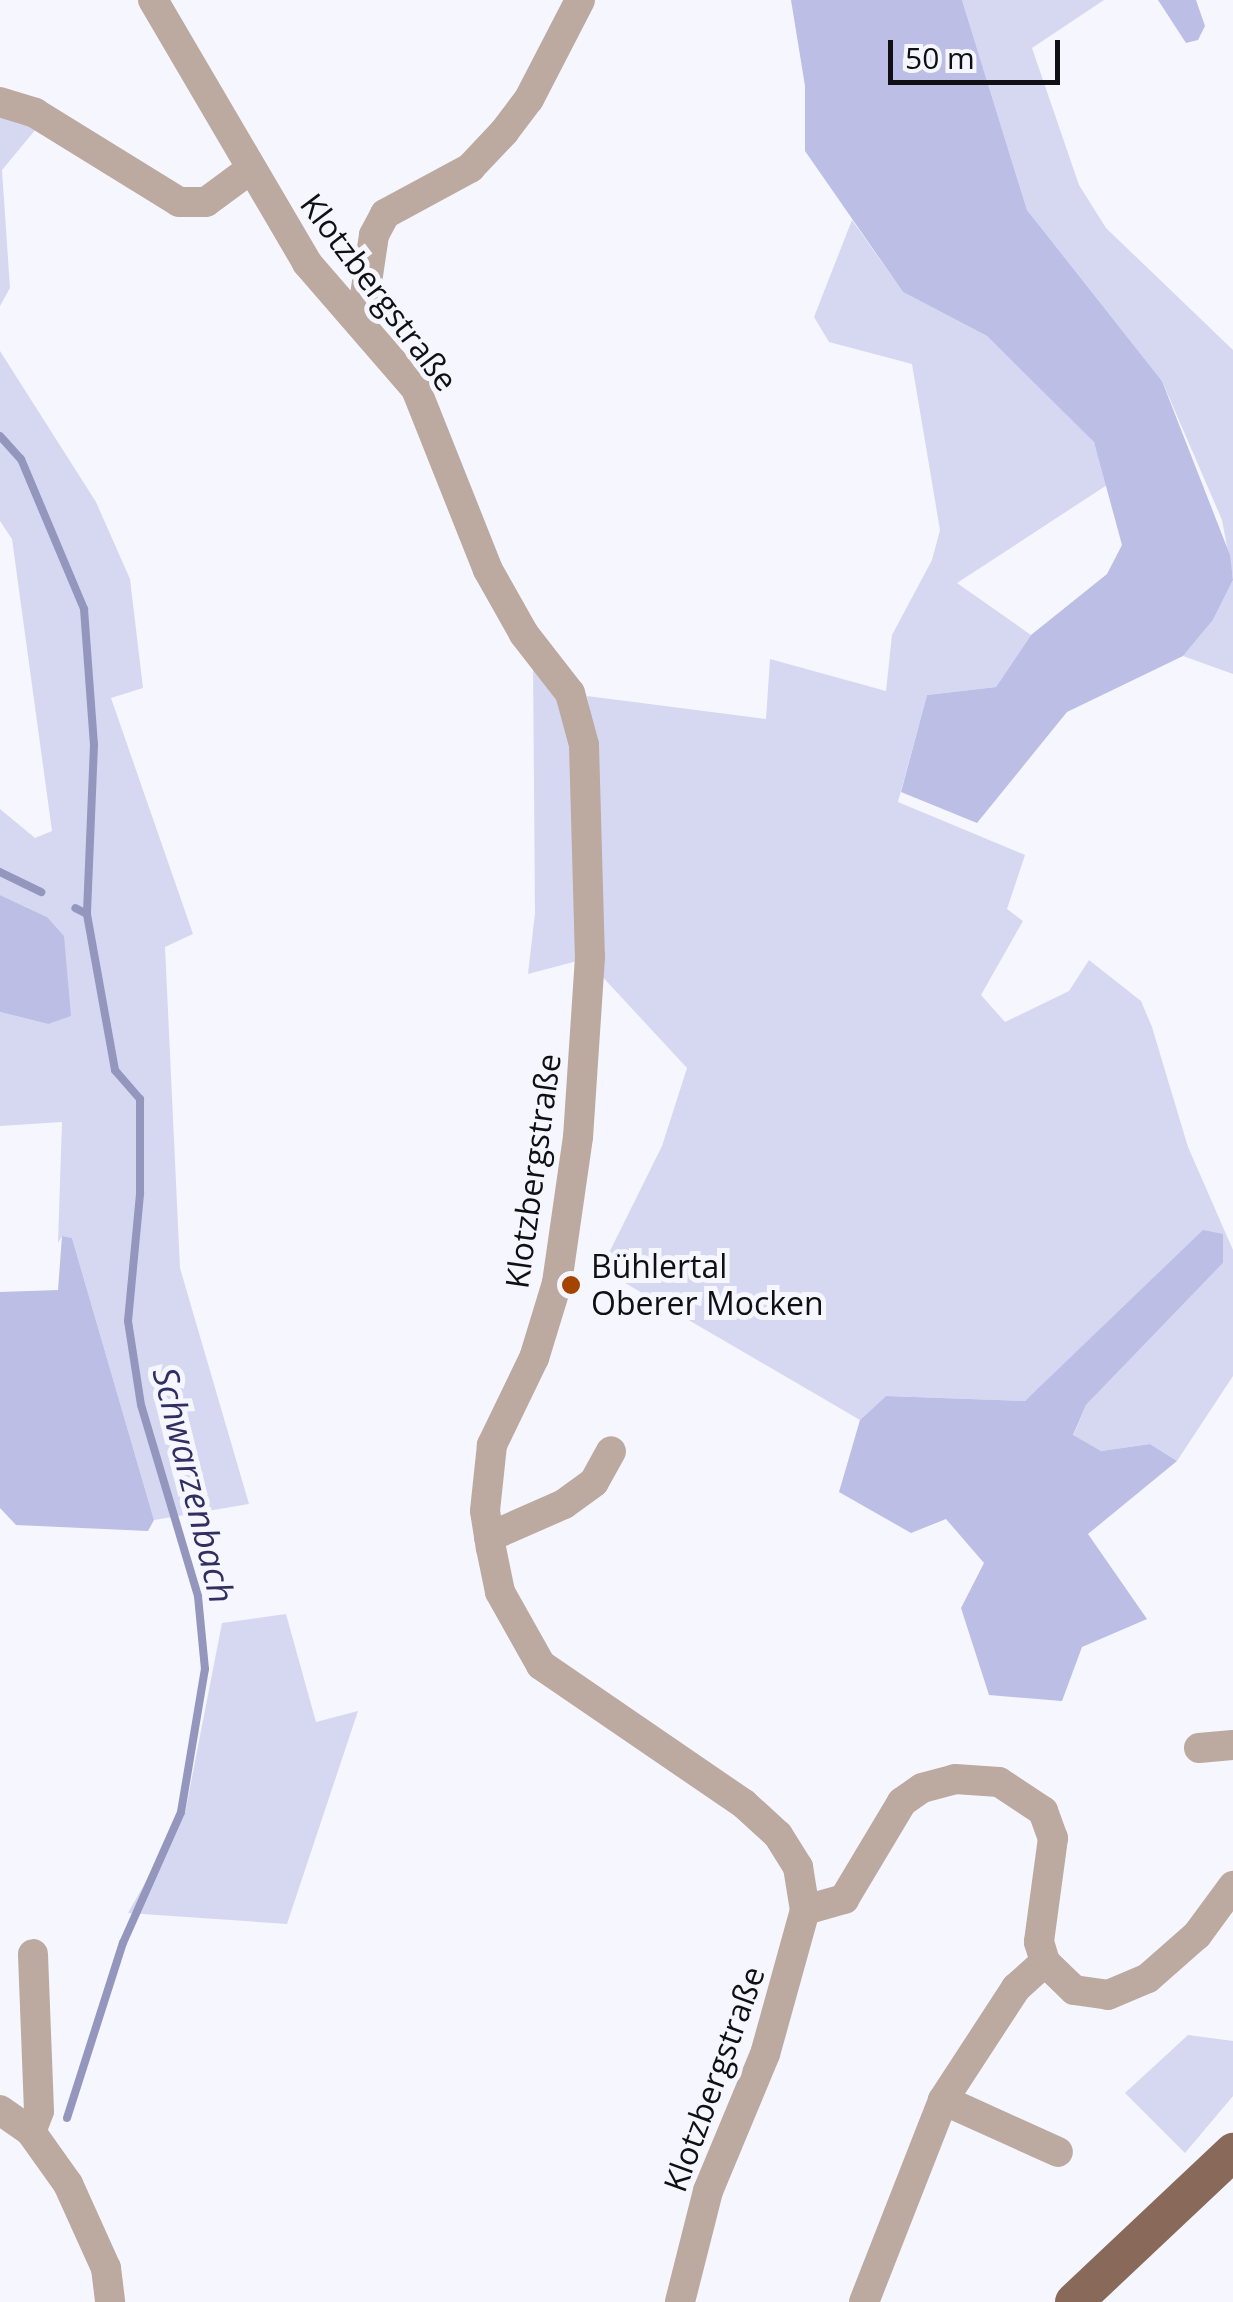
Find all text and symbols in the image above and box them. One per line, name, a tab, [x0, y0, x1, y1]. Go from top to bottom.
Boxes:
scale bar	[893, 20, 1066, 82]
text: 50 m	[905, 37, 975, 78]
street label: Klotzbergstraße	[292, 186, 466, 398]
street label: Klotzbergstraße	[498, 1051, 568, 1291]
place label: Bühlertal Oberer Mocken	[591, 1248, 824, 1323]
marker: Bühlertal Oberer Mocken	[560, 1274, 582, 1296]
water label: Schwarzenbach	[144, 1363, 244, 1607]
street label: Klotzbergstraße	[655, 1961, 773, 2197]

